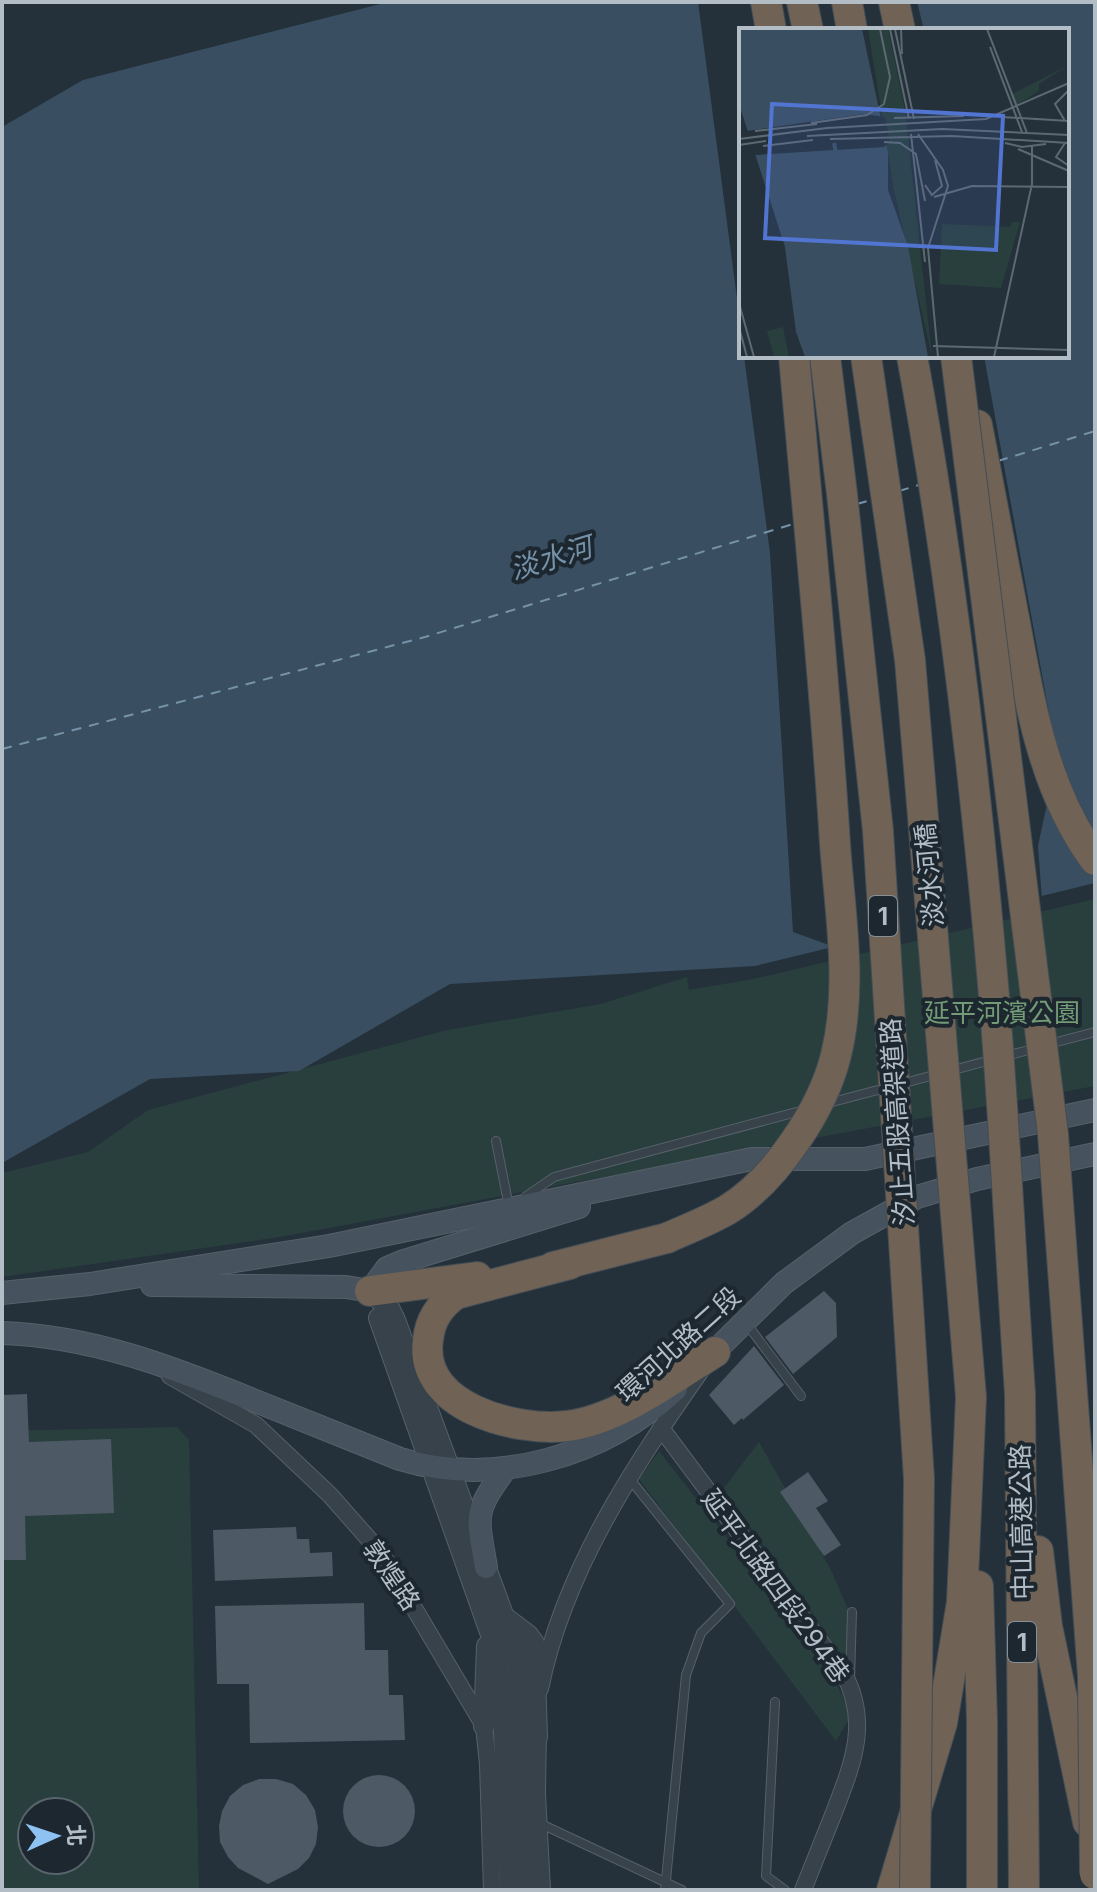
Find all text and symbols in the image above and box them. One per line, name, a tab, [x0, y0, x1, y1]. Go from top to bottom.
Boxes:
inset map	[739, 28, 1069, 358]
water label: 淡水河	[506, 528, 601, 587]
street label: 淡水河橋	[909, 822, 949, 928]
road number: 1	[869, 896, 897, 936]
park label: 延平河濱公園	[924, 997, 1080, 1028]
street label: 汐止五股高架道路	[874, 1017, 920, 1227]
street label: 環河北路二段	[610, 1280, 746, 1408]
street label: 中山高速公路	[1004, 1444, 1038, 1600]
street label: 延平北路四段294巷	[696, 1484, 856, 1688]
street label: 敦煌路	[357, 1534, 427, 1616]
road number: 1	[1008, 1622, 1036, 1662]
north arrow	[16, 1796, 96, 1876]
text: 北	[62, 1823, 90, 1847]

